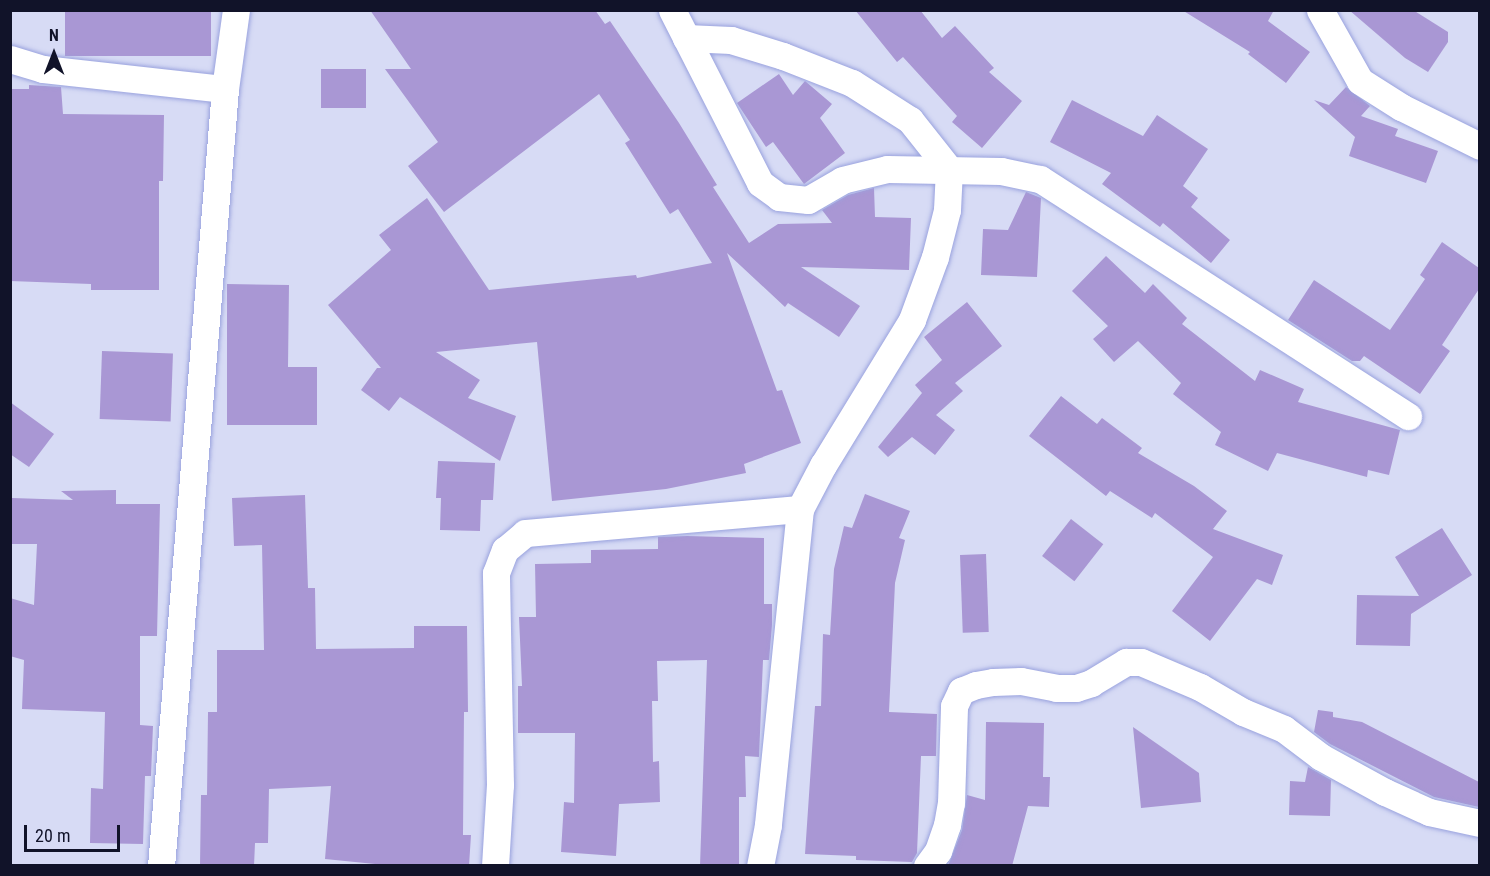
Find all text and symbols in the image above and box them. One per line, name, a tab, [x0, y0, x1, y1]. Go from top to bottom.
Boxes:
north arrow	[24, 24, 84, 84]
text: N	[49, 26, 59, 45]
scale bar	[27, 813, 123, 851]
text: 20 m	[35, 825, 70, 846]

